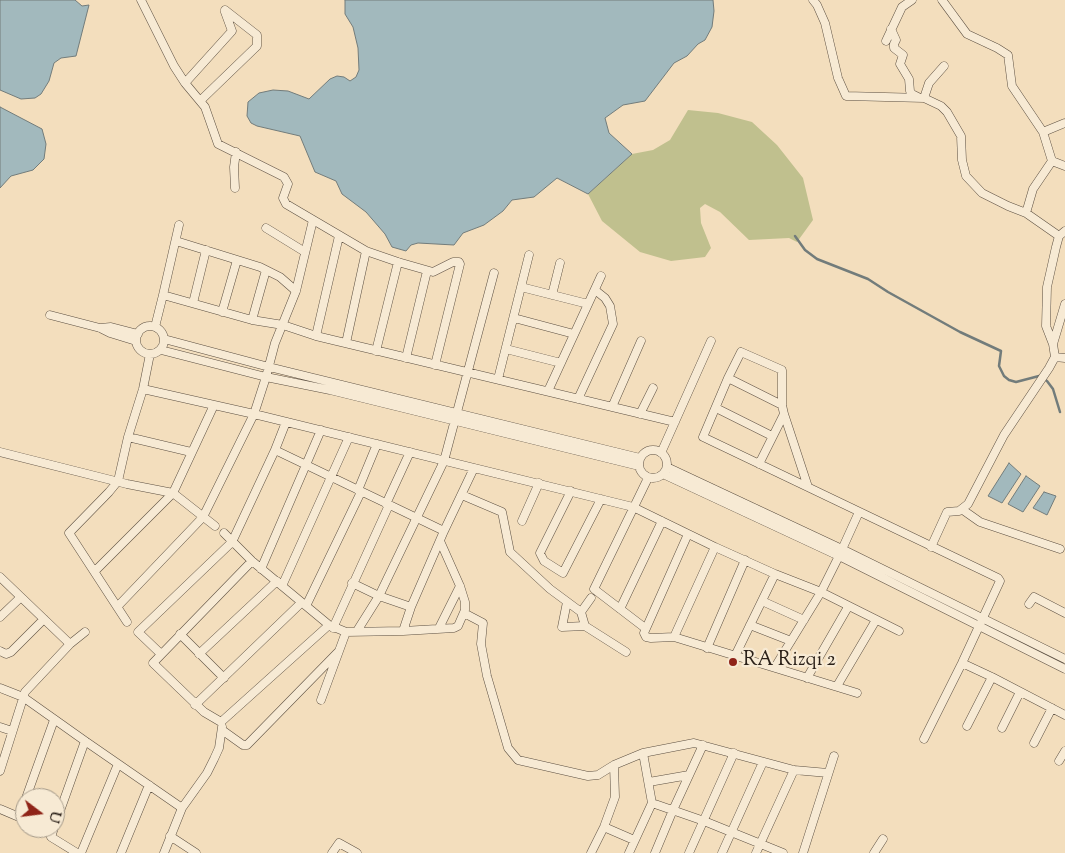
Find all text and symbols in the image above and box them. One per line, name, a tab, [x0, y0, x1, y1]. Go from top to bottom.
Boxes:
place label: RA Rizqi 2	[743, 650, 836, 674]
marker: RA Rizqi 2	[727, 656, 739, 668]
north arrow	[15, 788, 65, 838]
text: U	[42, 809, 65, 825]

